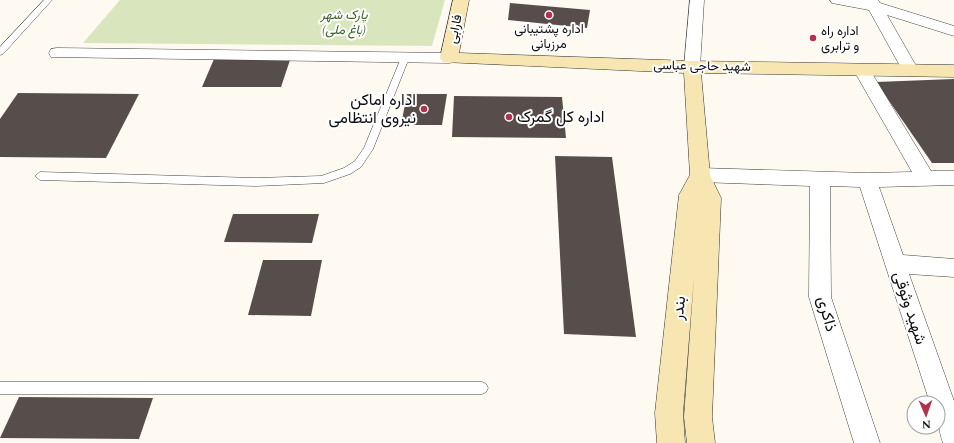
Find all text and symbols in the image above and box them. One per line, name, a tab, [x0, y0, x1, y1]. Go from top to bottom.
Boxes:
park label: پارک شهر (باغ ملی)	[320, 5, 368, 40]
marker: اداره پشتیبانی مرزبانی	[544, 10, 554, 20]
street label: فارابی	[442, 13, 468, 45]
place label: اداره پشتیبانی مرزبانی	[514, 19, 584, 54]
place label: اداره راه و ترابری	[821, 21, 859, 56]
marker: اداره راه و ترابری	[808, 33, 818, 43]
street label: شهید حاجی عباسی	[653, 55, 751, 77]
place label: اداره اماکن نیروی انتظامی	[329, 88, 416, 130]
marker: اداره اماکن نیروی انتظامی	[419, 104, 429, 114]
place label: اداره کل گمرک	[517, 105, 605, 129]
marker: اداره کل گمرک	[504, 112, 514, 122]
street label: شهید وثوقی	[887, 268, 933, 348]
street label: ذاکری	[811, 294, 843, 334]
street label: بندر	[666, 295, 692, 322]
north arrow	[906, 395, 946, 435]
text: N	[922, 416, 931, 433]

